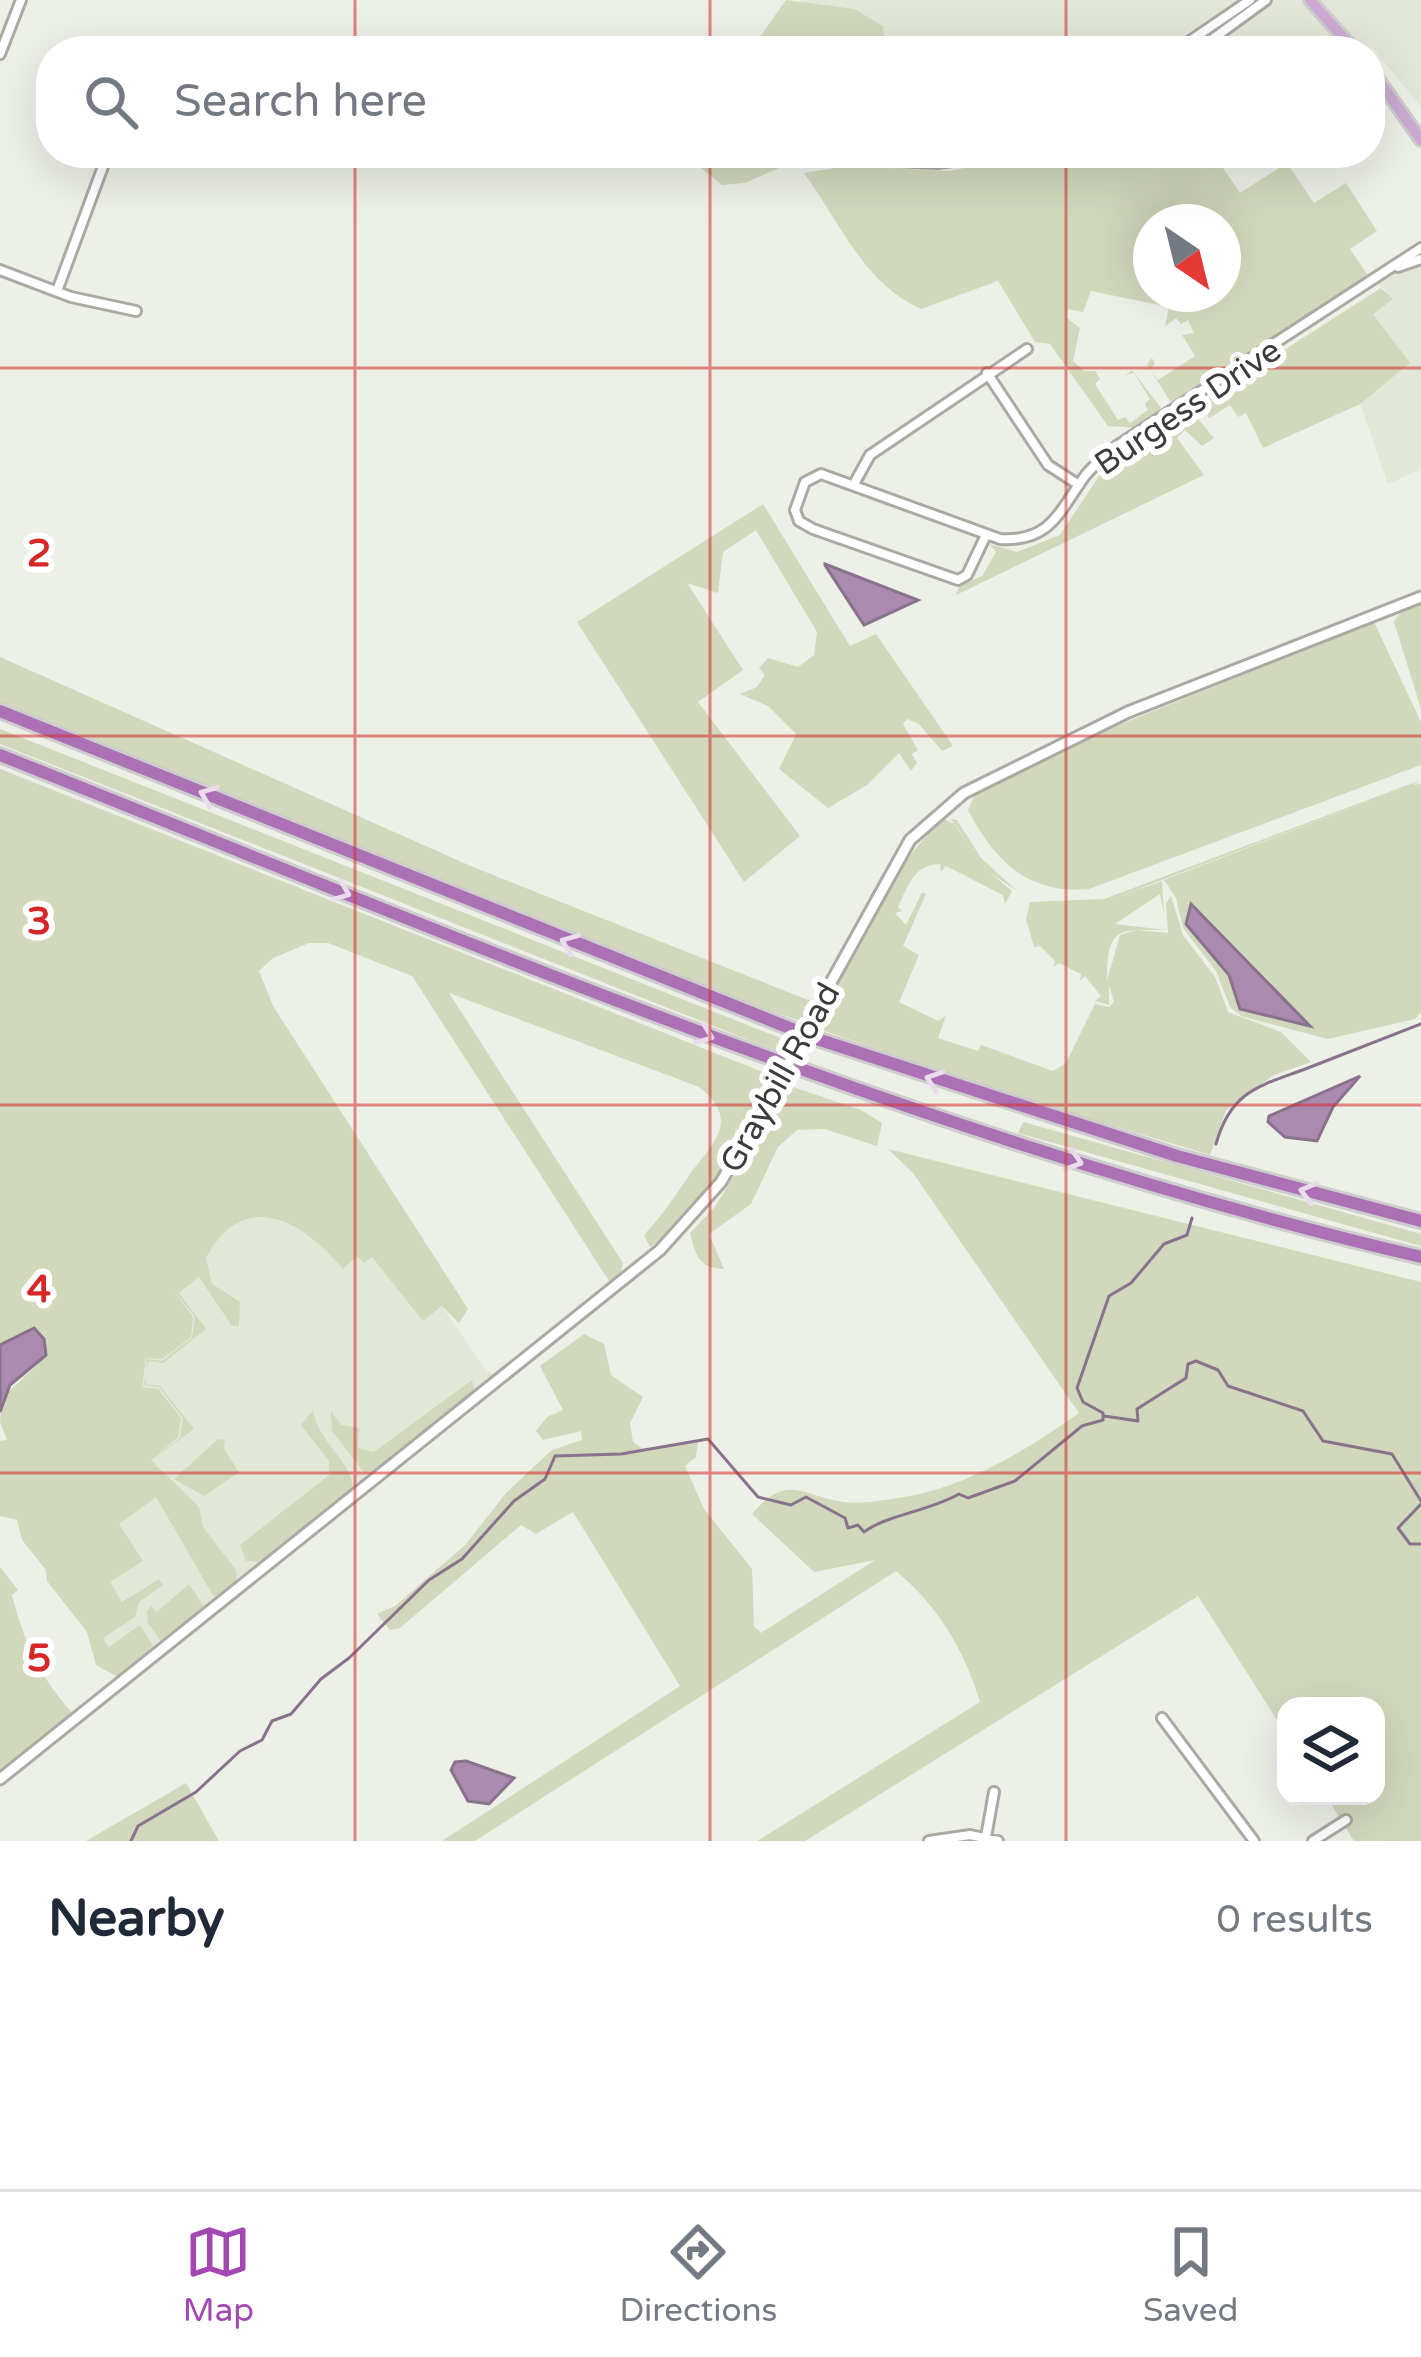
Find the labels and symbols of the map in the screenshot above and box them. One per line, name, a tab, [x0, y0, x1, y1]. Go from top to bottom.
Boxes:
north arrow	[1133, 204, 1241, 312]
street label: Burgess Drive	[1087, 331, 1288, 484]
text: 2	[27, 530, 51, 577]
one-way arrow	[199, 785, 220, 809]
one-way arrow	[331, 878, 352, 903]
text: 3	[27, 898, 51, 945]
one-way arrow	[560, 933, 581, 957]
street label: Graybill Road	[712, 976, 848, 1179]
one-way arrow	[694, 1021, 715, 1045]
one-way arrow	[925, 1069, 946, 1094]
one-way arrow	[1063, 1147, 1084, 1172]
one-way arrow	[1298, 1182, 1318, 1207]
text: 4	[27, 1266, 51, 1313]
text: 5	[27, 1635, 51, 1682]

